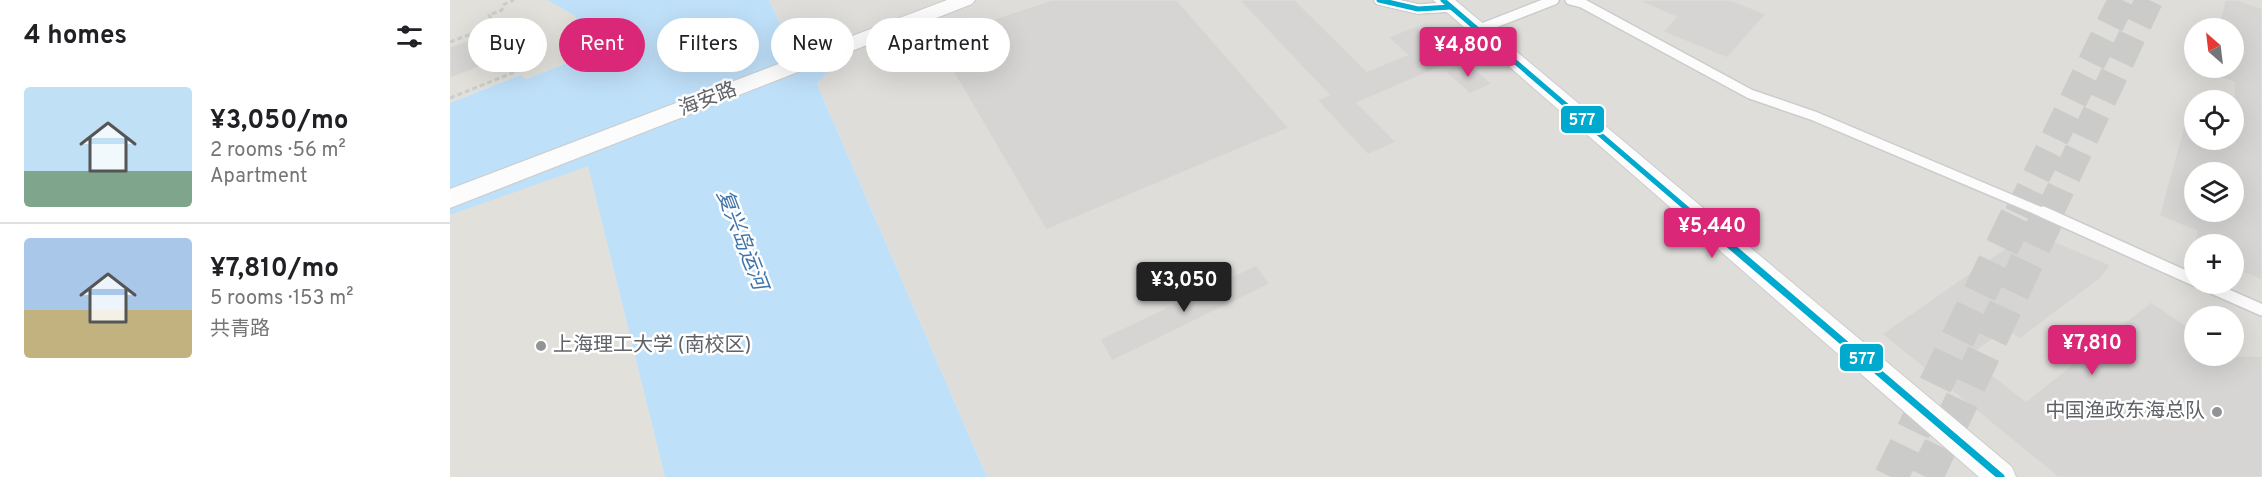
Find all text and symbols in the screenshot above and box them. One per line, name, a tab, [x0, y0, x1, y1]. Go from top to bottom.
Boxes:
chip: Buy	[468, 18, 547, 72]
chip: Rent	[559, 18, 645, 72]
chip: Filters	[657, 18, 759, 72]
chip: New	[771, 18, 854, 72]
chip: Apartment	[866, 18, 1010, 72]
north arrow	[2184, 18, 2244, 78]
map controls	[2184, 18, 2244, 366]
text: 4 homes	[24, 20, 127, 53]
icon: filters	[393, 20, 426, 53]
pin: ¥4,800	[1419, 27, 1517, 78]
text: ¥4,800	[1434, 33, 1502, 59]
street label: 海安路	[675, 77, 741, 123]
button: locate	[2184, 90, 2244, 150]
text: ¥3,050/mo	[210, 105, 349, 138]
line badge: 577	[1560, 105, 1605, 134]
icon: home	[72, 111, 144, 183]
text: 577	[1569, 111, 1595, 131]
text: 2 rooms · 56 m²	[210, 138, 346, 164]
button: layers	[2184, 162, 2244, 222]
text: Apartment	[210, 164, 308, 190]
water label: 复兴岛运河	[710, 186, 774, 298]
pin: ¥5,440	[1663, 208, 1761, 259]
text: ¥5,440	[1678, 214, 1746, 240]
button: +	[2184, 234, 2244, 294]
text: ¥7,810/mo	[210, 253, 339, 286]
icon: home	[72, 262, 144, 334]
pin: ¥3,050	[1135, 262, 1233, 313]
text: ¥3,050	[1150, 268, 1218, 294]
text: 5 rooms · 153 m²	[210, 286, 353, 312]
button: −	[2184, 306, 2244, 366]
text: 共青路	[210, 317, 270, 343]
pin: ¥7,810	[2043, 325, 2141, 376]
text: ¥7,810	[2062, 331, 2122, 357]
place label: 上海理工大学 (南校区)	[553, 333, 751, 359]
marker: 上海理工大学 (南校区)	[534, 339, 548, 353]
line badge: 577	[1839, 343, 1884, 372]
text: 577	[1849, 350, 1875, 370]
place label: 中国渔政东海总队	[2045, 399, 2205, 425]
marker: 中国渔政东海总队	[2210, 405, 2224, 419]

